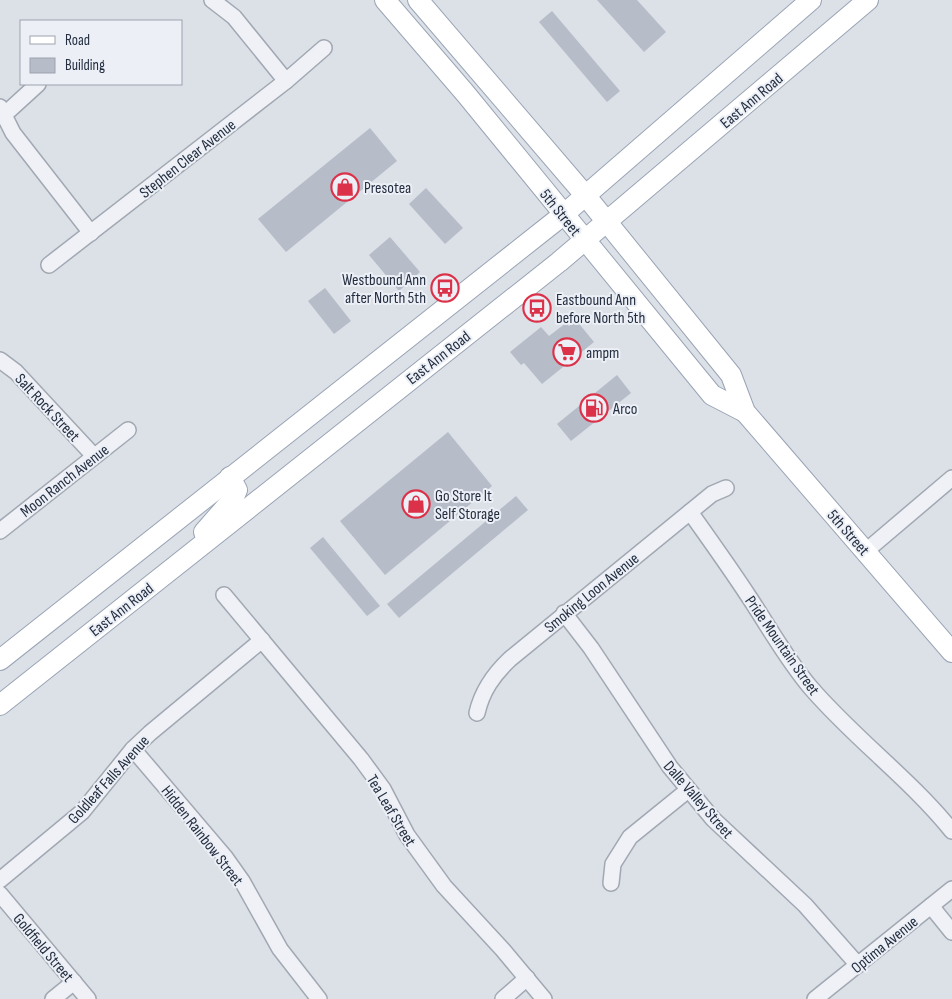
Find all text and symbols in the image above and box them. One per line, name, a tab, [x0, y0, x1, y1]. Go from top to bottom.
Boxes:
legend	[20, 20, 182, 85]
text: Road	[65, 31, 90, 50]
text: Building	[65, 56, 105, 75]
street label: East Ann Road	[717, 70, 787, 133]
street label: Stephen Clear Avenue	[136, 116, 240, 203]
shop icon: Presotea	[330, 172, 360, 202]
place label: Presotea	[364, 179, 411, 198]
street label: 5th Street	[535, 186, 584, 240]
place label: Westbound Ann after North 5th	[342, 271, 426, 308]
bus stop icon: Westbound Ann after North 5th	[430, 273, 460, 303]
place label: Eastbound Ann before North 5th	[556, 291, 645, 328]
bus stop icon: Eastbound Ann before North 5th	[522, 293, 552, 323]
street label: East Ann Road	[403, 327, 475, 389]
supermarket icon: ampm	[552, 337, 582, 367]
place label: ampm	[586, 344, 619, 363]
street label: Salt Rock Street	[11, 370, 83, 446]
fuel station icon: Arco	[579, 393, 609, 423]
place label: Arco	[612, 400, 637, 419]
street label: Moon Ranch Avenue	[17, 441, 113, 522]
place label: Go Store It Self Storage	[435, 487, 500, 524]
shop icon: Go Store It Self Storage	[401, 489, 431, 519]
street label: 5th Street	[823, 506, 873, 560]
street label: Smoking Loon Avenue	[541, 549, 643, 637]
street label: East Ann Road	[86, 579, 158, 641]
street label: Pride Mountain Street	[740, 593, 823, 699]
street label: Goldleaf Falls Avenue	[64, 732, 154, 828]
street label: Dalle Valley Street	[659, 757, 737, 843]
street label: Tea Leaf Street	[362, 772, 419, 850]
street label: Hidden Rainbow Street	[157, 782, 247, 890]
street label: Goldfield Street	[9, 910, 77, 986]
street label: Optima Avenue	[848, 912, 922, 978]

